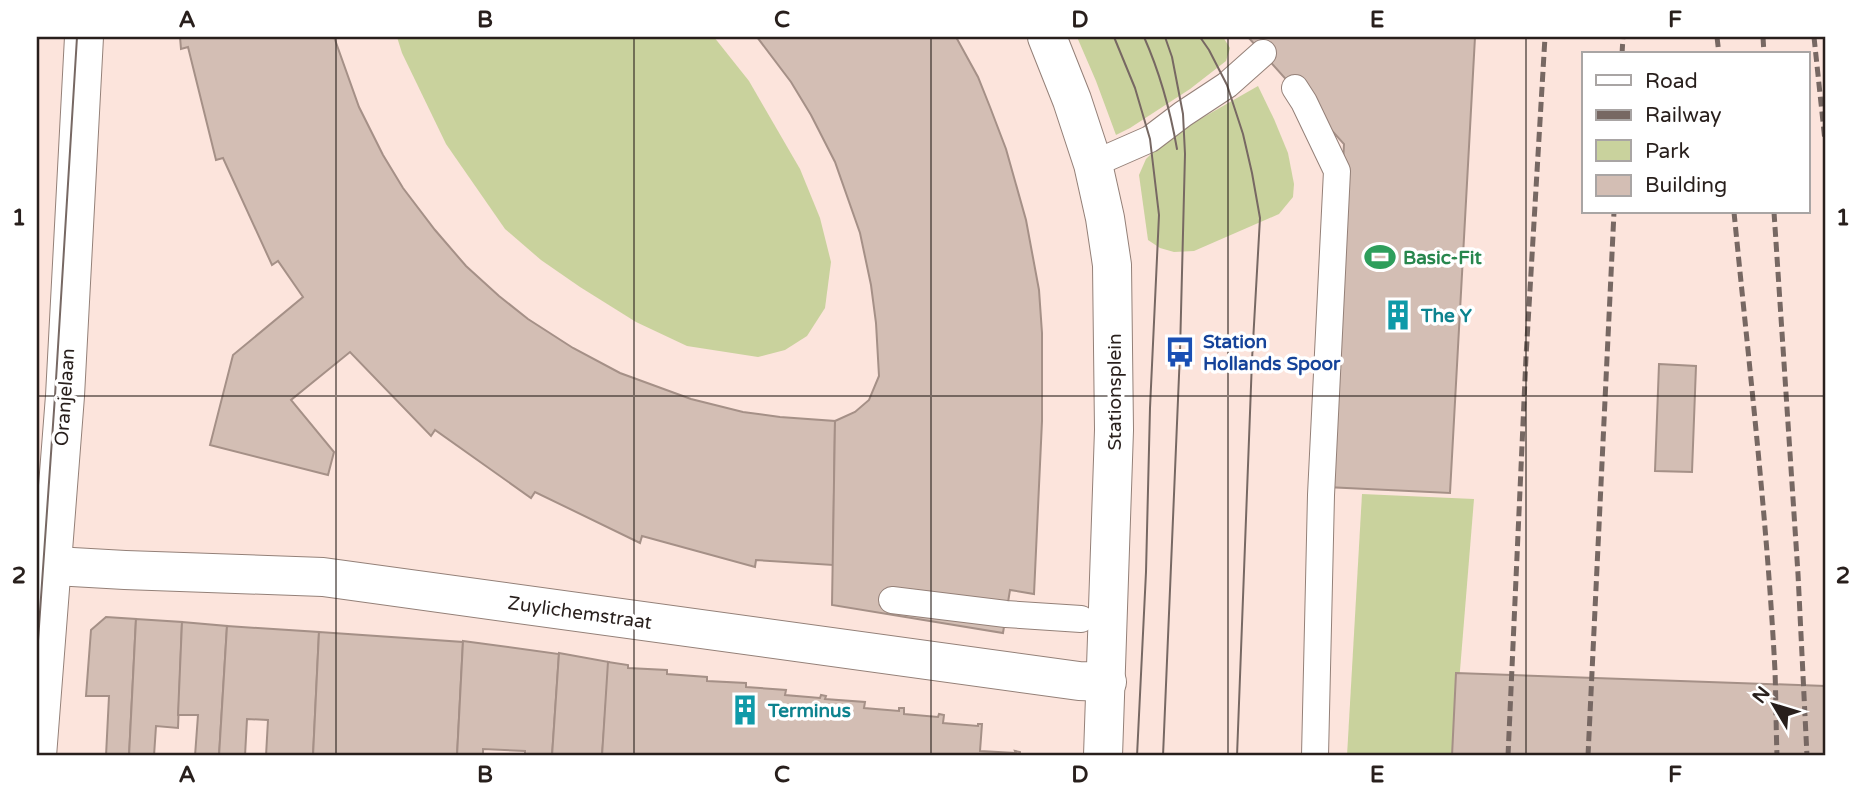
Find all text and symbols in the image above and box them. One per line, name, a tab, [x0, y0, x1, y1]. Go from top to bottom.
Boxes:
text: A	[178, 6, 196, 34]
text: B	[477, 6, 493, 34]
text: C	[774, 6, 790, 34]
text: D	[1071, 6, 1089, 34]
text: E	[1370, 6, 1384, 34]
text: F	[1668, 6, 1682, 34]
legend	[1582, 52, 1810, 214]
text: Road	[1645, 69, 1698, 94]
text: Railway	[1645, 103, 1722, 128]
text: Park	[1645, 139, 1690, 164]
text: Building	[1645, 173, 1727, 198]
text: 1	[12, 204, 26, 232]
text: 1	[1836, 204, 1850, 232]
sports icon: Basic-Fit	[1363, 240, 1397, 274]
place label: Basic-Fit	[1403, 247, 1482, 269]
building icon: The Y	[1381, 298, 1415, 332]
place label: The Y	[1420, 305, 1473, 327]
place label: Station Hollands Spoor	[1203, 331, 1341, 376]
street label: Stationsplein	[1104, 333, 1126, 451]
bus stop icon: Station Hollands Spoor	[1163, 335, 1197, 369]
street label: Oranjelaan	[51, 347, 79, 447]
text: 2	[12, 562, 26, 590]
text: 2	[1836, 562, 1850, 590]
street label: Zuylichemstraat	[506, 592, 653, 634]
north arrow	[1740, 670, 1810, 740]
text: N	[1748, 682, 1775, 708]
building icon: Terminus	[728, 693, 762, 727]
place label: Terminus	[767, 700, 851, 722]
text: A	[178, 761, 196, 789]
text: B	[477, 761, 493, 789]
text: C	[774, 761, 790, 789]
text: D	[1071, 761, 1089, 789]
text: E	[1370, 761, 1384, 789]
text: F	[1668, 761, 1682, 789]

